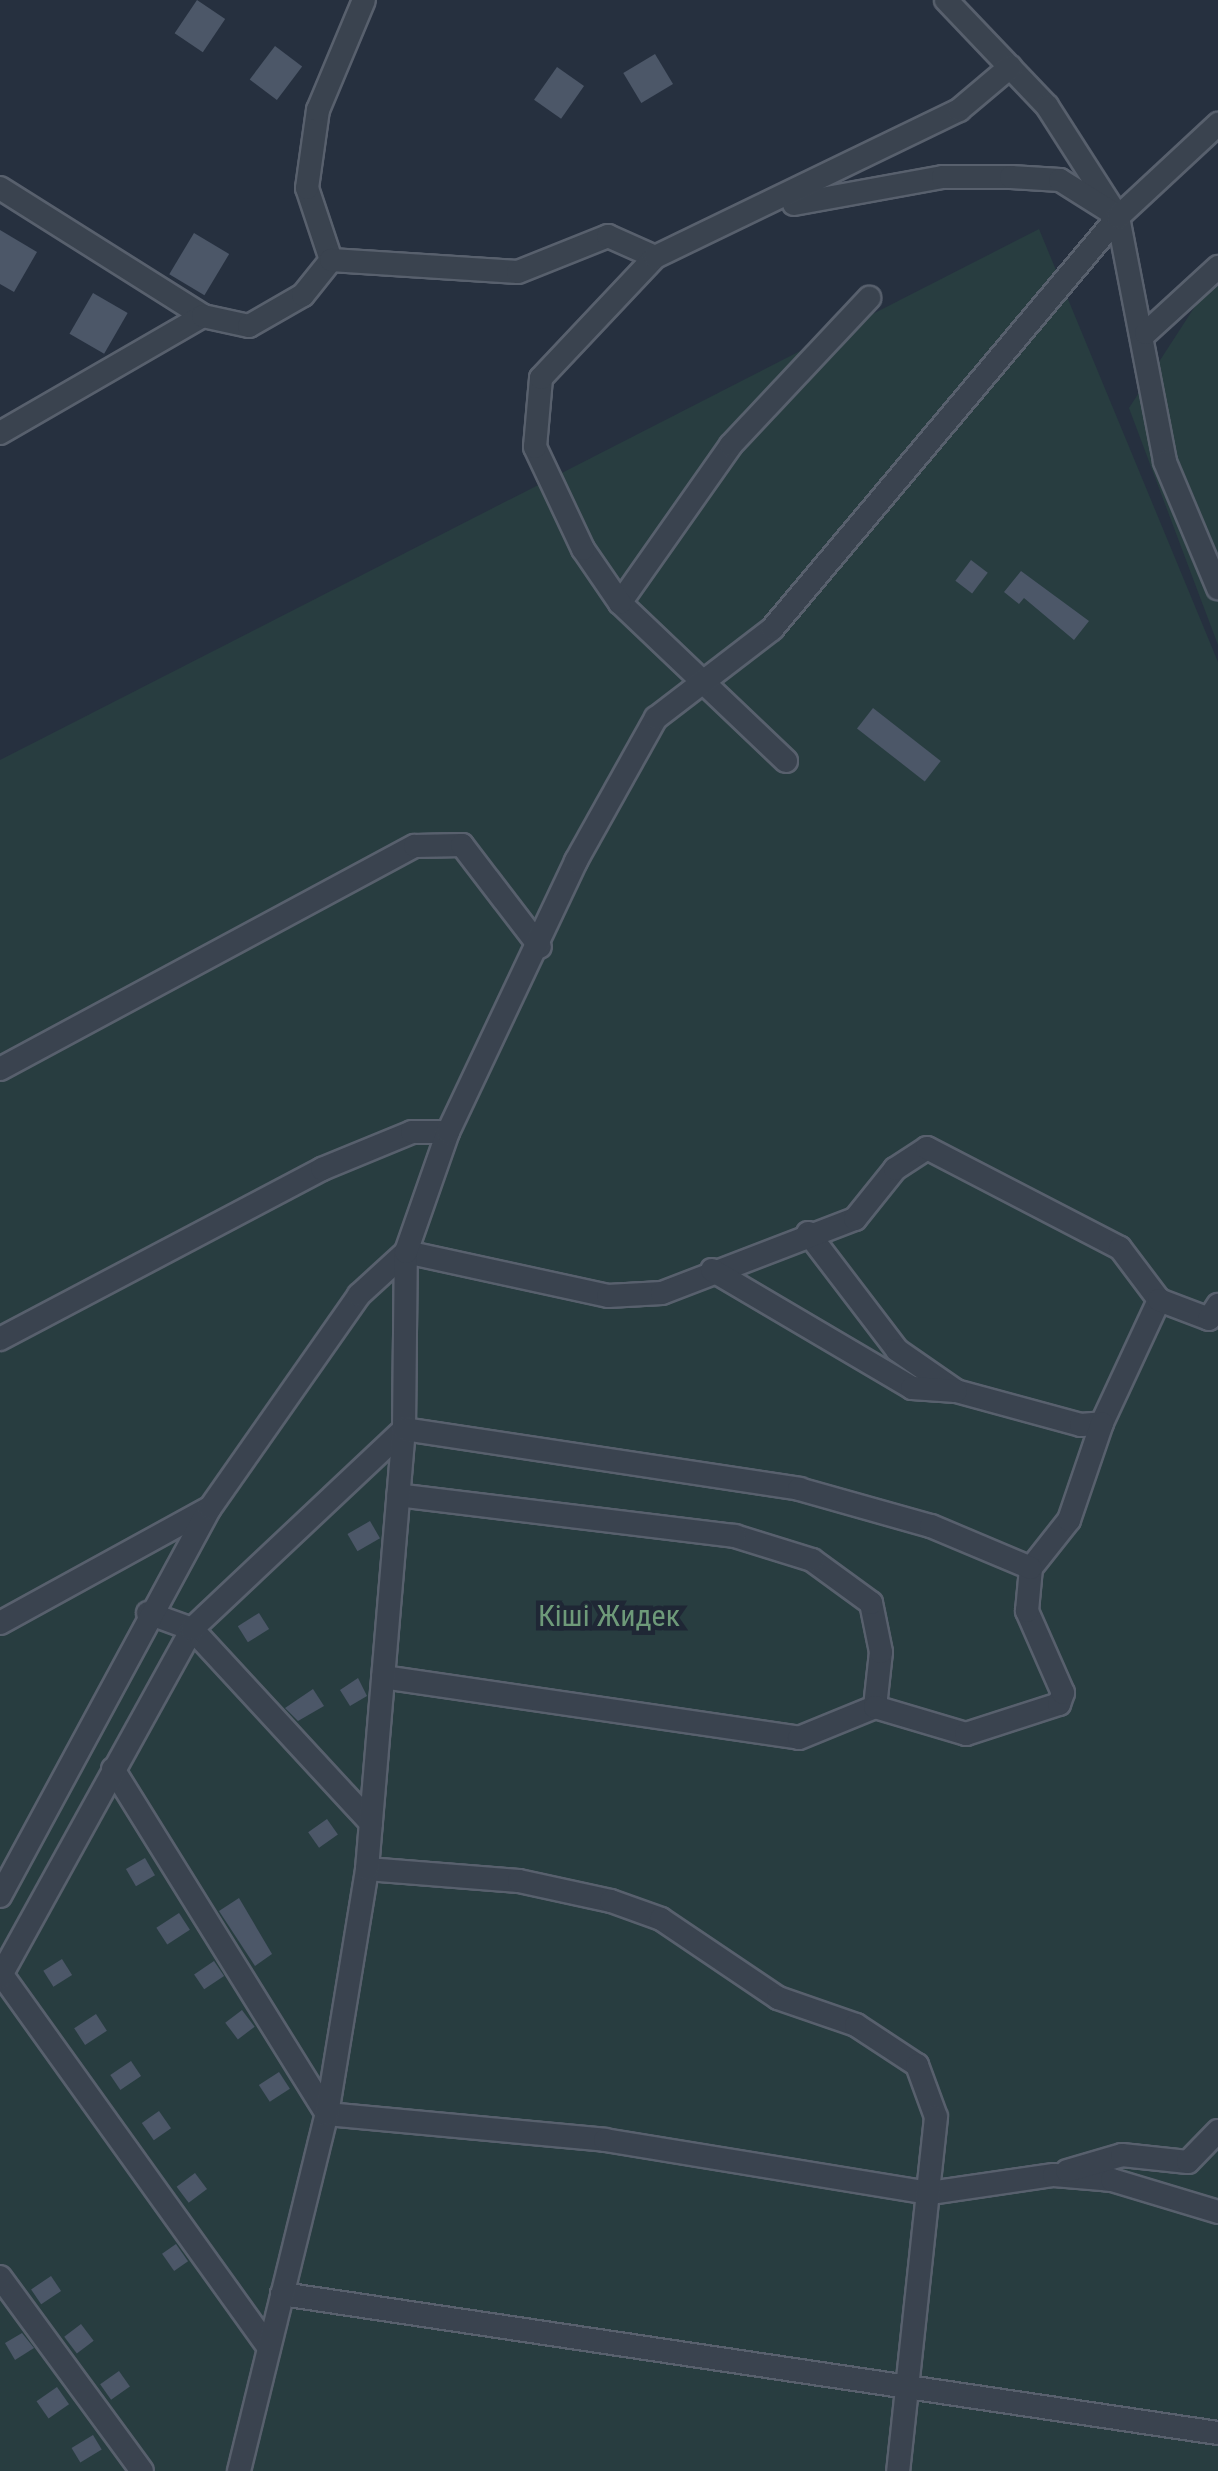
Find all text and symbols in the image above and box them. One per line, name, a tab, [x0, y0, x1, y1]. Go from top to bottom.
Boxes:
park label: Кіші Жидек	[538, 1598, 680, 1634]

